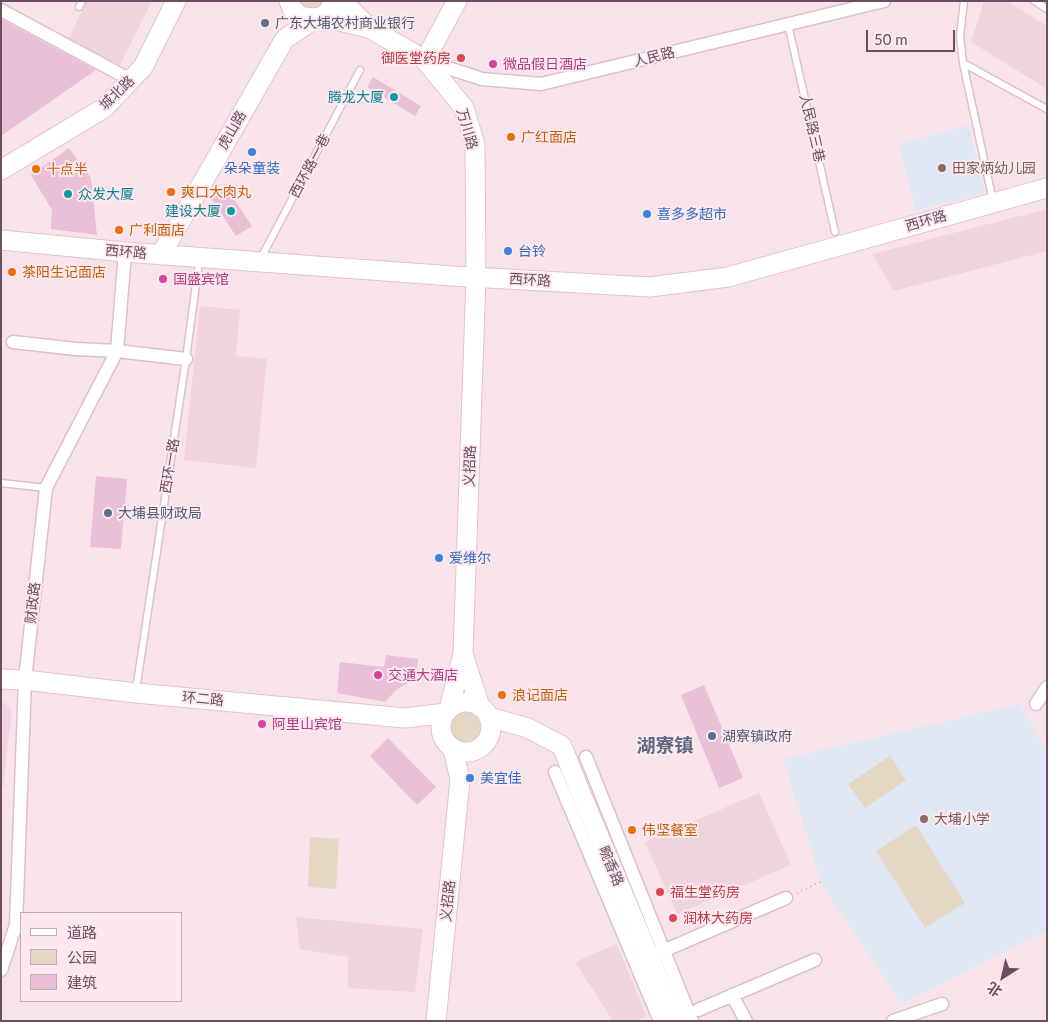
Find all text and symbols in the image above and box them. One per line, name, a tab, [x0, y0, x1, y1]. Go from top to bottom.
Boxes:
place label: 广东大埔农村商业银行	[275, 15, 415, 31]
marker: 广东大埔农村商业银行	[259, 17, 271, 29]
scale bar	[868, 20, 957, 52]
text: 50 m	[874, 30, 908, 48]
street label: 人民路	[632, 44, 676, 70]
place label: 御医堂药房	[381, 50, 451, 66]
marker: 御医堂药房	[455, 52, 467, 64]
place label: 微品假日酒店	[503, 56, 587, 72]
marker: 微品假日酒店	[487, 58, 499, 70]
street label: 城北路	[96, 72, 138, 114]
place label: 腾龙大厦	[328, 89, 384, 105]
marker: 腾龙大厦	[388, 91, 400, 103]
street label: 人民路三巷	[796, 92, 828, 164]
street label: 万川路	[453, 106, 481, 152]
street label: 虎山路	[214, 108, 250, 152]
place label: 广红面店	[521, 129, 577, 145]
street label: 西环路一巷	[286, 131, 334, 201]
marker: 广红面店	[505, 131, 517, 143]
marker: 朵朵童装	[246, 146, 258, 158]
place label: 朵朵童装	[224, 160, 280, 176]
place label: 田家炳幼儿园	[952, 160, 1036, 176]
place label: 十点半	[46, 161, 88, 177]
marker: 田家炳幼儿园	[936, 162, 948, 174]
marker: 十点半	[30, 163, 42, 175]
place label: 爽口大肉丸	[181, 184, 251, 200]
place label: 众发大厦	[78, 186, 134, 202]
marker: 爽口大肉丸	[165, 186, 177, 198]
marker: 众发大厦	[62, 188, 74, 200]
place label: 建设大厦	[165, 203, 221, 219]
marker: 建设大厦	[225, 205, 237, 217]
place label: 喜多多超市	[657, 206, 727, 222]
street label: 西环路	[903, 207, 949, 235]
marker: 喜多多超市	[641, 208, 653, 220]
place label: 广利面店	[129, 222, 185, 238]
marker: 广利面店	[113, 224, 125, 236]
street label: 西环路	[104, 242, 148, 262]
place label: 台铃	[518, 243, 546, 259]
marker: 台铃	[502, 245, 514, 257]
place label: 茶阳生记面店	[22, 264, 106, 280]
marker: 茶阳生记面店	[6, 266, 18, 278]
place label: 国盛宾馆	[173, 271, 229, 287]
street label: 西环路	[509, 271, 551, 289]
marker: 国盛宾馆	[157, 273, 169, 285]
street label: 西环一路	[157, 437, 183, 495]
street label: 义招路	[461, 445, 479, 487]
place label: 大埔县财政局	[118, 505, 202, 521]
marker: 大埔县财政局	[102, 507, 114, 519]
place label: 爱维尔	[449, 550, 491, 566]
marker: 爱维尔	[433, 552, 445, 564]
street label: 财政路	[22, 581, 44, 625]
place label: 交通大酒店	[388, 667, 458, 683]
marker: 交通大酒店	[372, 669, 384, 681]
place label: 浪记面店	[512, 687, 568, 703]
street label: 环二路	[181, 689, 225, 709]
marker: 浪记面店	[496, 689, 508, 701]
place label: 阿里山宾馆	[272, 716, 342, 732]
marker: 阿里山宾馆	[256, 718, 268, 730]
place label: 湖寮镇政府	[722, 728, 792, 744]
marker: 湖寮镇政府	[706, 730, 718, 742]
district label: 湖寮镇	[637, 735, 693, 757]
place label: 美宜佳	[480, 770, 522, 786]
marker: 美宜佳	[464, 772, 476, 784]
place label: 大埔小学	[934, 811, 990, 827]
marker: 大埔小学	[918, 813, 930, 825]
place label: 伟坚餐室	[642, 822, 698, 838]
marker: 伟坚餐室	[626, 824, 638, 836]
street label: 畹香路	[595, 843, 627, 889]
street label: 义招路	[437, 879, 459, 923]
place label: 福生堂药房	[670, 884, 740, 900]
marker: 福生堂药房	[654, 886, 666, 898]
place label: 润林大药房	[683, 910, 753, 926]
legend	[20, 912, 182, 1002]
marker: 润林大药房	[667, 912, 679, 924]
text: 道路	[67, 923, 97, 941]
text: 公园	[67, 948, 97, 966]
north arrow	[978, 952, 1028, 1002]
text: 建筑	[67, 973, 97, 991]
text: 北	[984, 979, 1005, 1001]

